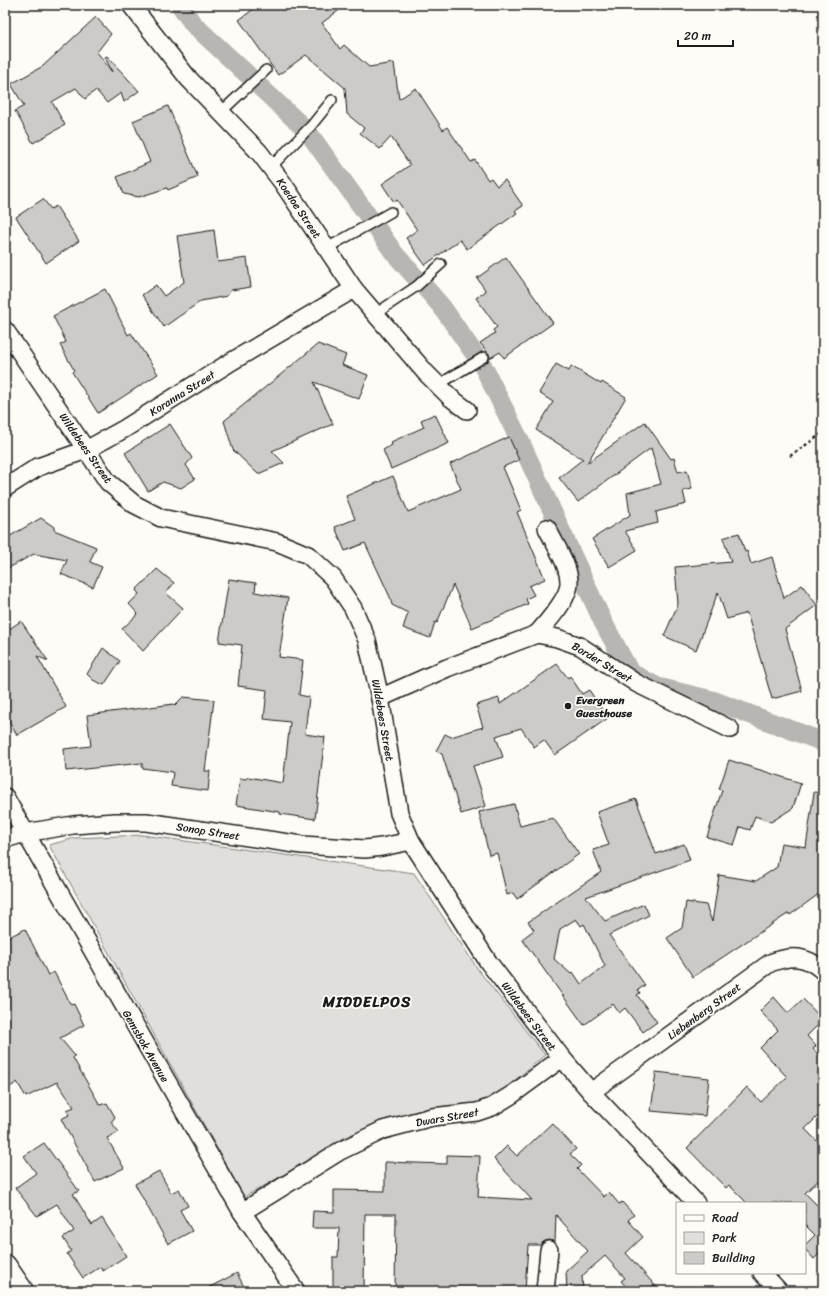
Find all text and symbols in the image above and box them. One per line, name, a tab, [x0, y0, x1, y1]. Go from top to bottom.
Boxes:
scale bar	[678, 22, 733, 48]
text: 20 m	[684, 25, 711, 47]
street label: Koedoe Street	[271, 174, 326, 243]
street label: Koranna Street	[146, 365, 219, 421]
street label: Wildebees Street	[54, 409, 117, 488]
street label: Border Street	[568, 637, 636, 688]
street label: Wildebees Street	[366, 678, 399, 763]
place label: Evergreen Guesthouse	[575, 691, 632, 723]
marker: Evergreen Guesthouse	[563, 701, 573, 711]
street label: Sonop Street	[175, 817, 241, 846]
street label: Wildebees Street	[496, 978, 561, 1055]
street label: Liebenberg Street	[663, 978, 745, 1045]
district label: MIDDELPOS	[322, 989, 411, 1015]
street label: Gemsbok Avenue	[117, 1006, 174, 1087]
street label: Dwars Street	[414, 1103, 481, 1132]
legend	[676, 1202, 806, 1274]
text: Road	[712, 1207, 739, 1229]
text: Park	[712, 1227, 737, 1249]
text: Building	[712, 1247, 755, 1269]

